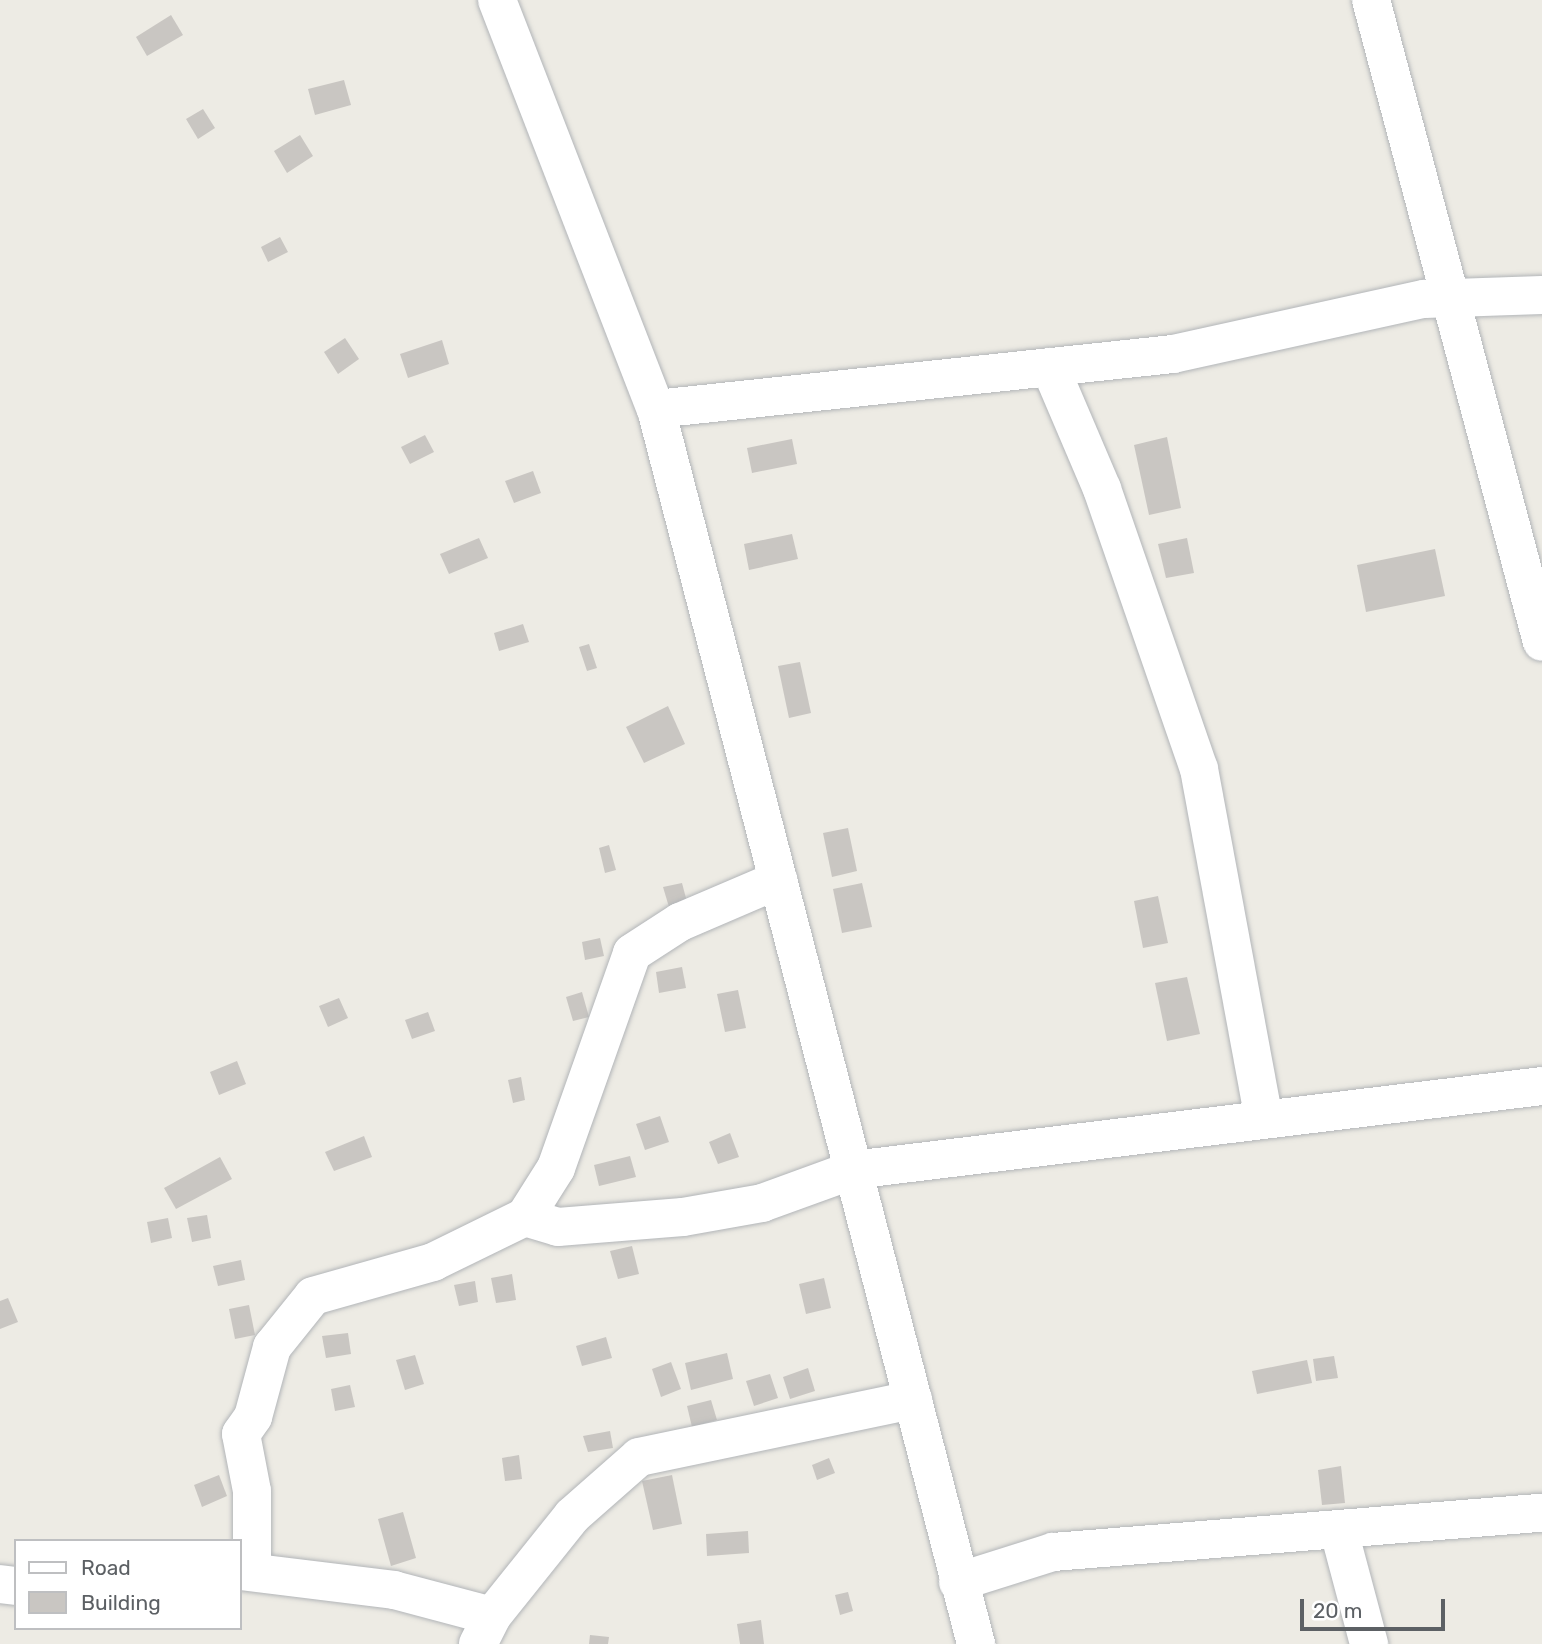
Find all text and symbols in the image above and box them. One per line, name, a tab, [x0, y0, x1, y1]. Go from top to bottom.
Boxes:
legend	[14, 1539, 242, 1630]
text: Road	[81, 1555, 131, 1580]
scale bar	[1304, 1584, 1449, 1628]
text: Building	[81, 1590, 161, 1615]
text: 20 m	[1313, 1598, 1362, 1623]

